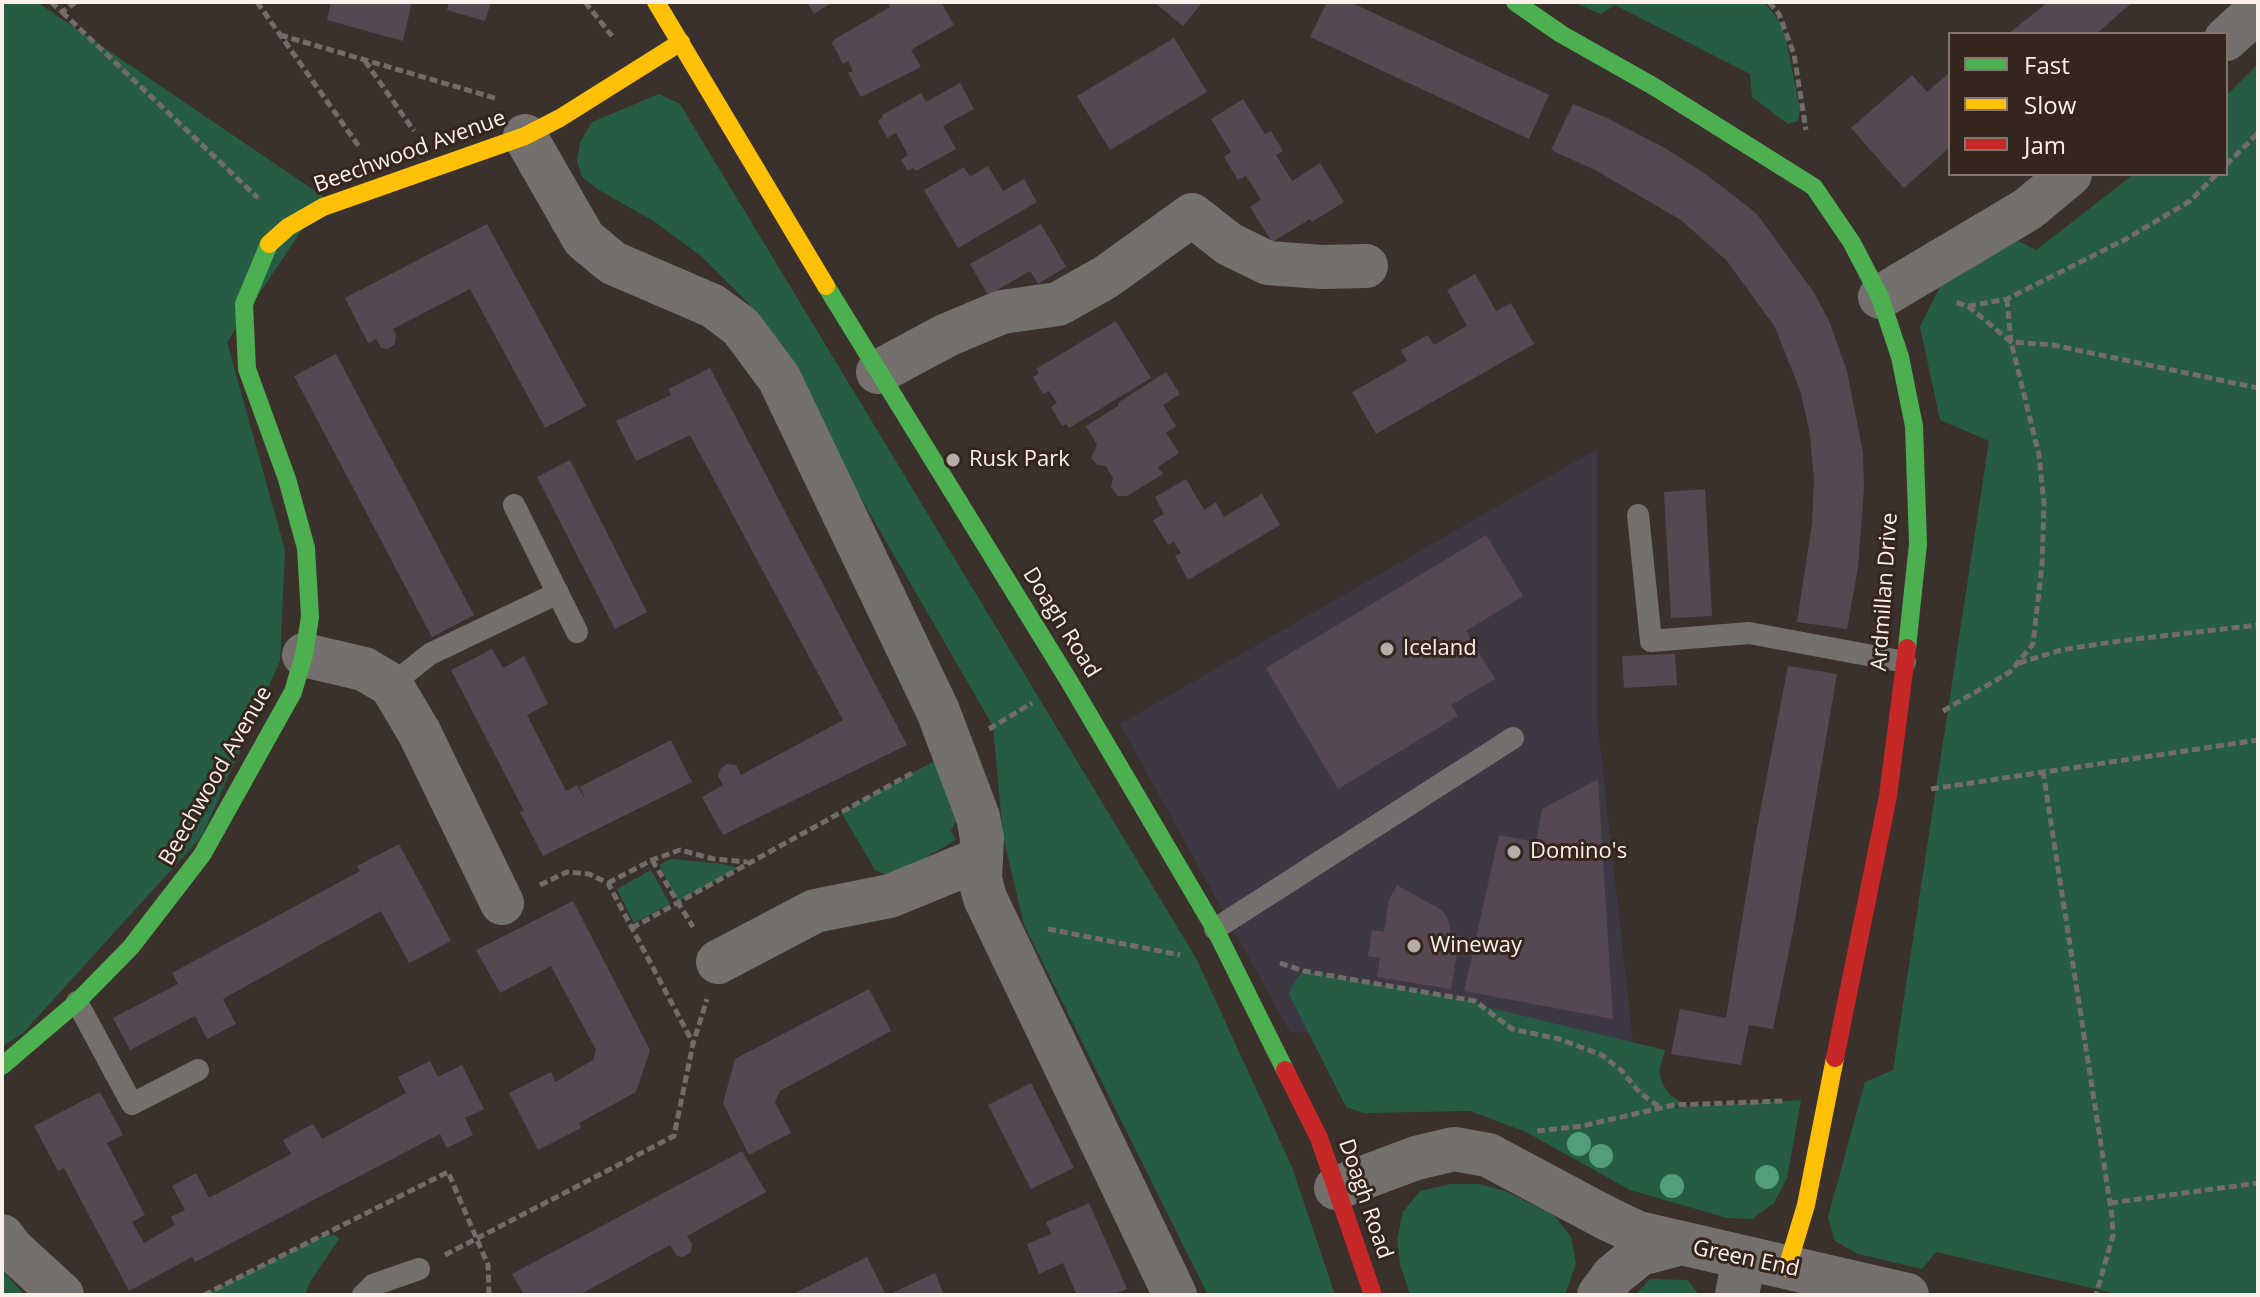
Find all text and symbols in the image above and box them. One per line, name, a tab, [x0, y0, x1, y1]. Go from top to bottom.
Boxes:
legend	[1948, 32, 2228, 176]
text: Fast	[2024, 48, 2070, 81]
text: Slow	[2024, 88, 2076, 121]
street label: Beechwood Avenue	[310, 105, 510, 199]
text: Jam	[2024, 128, 2066, 161]
place label: Rusk Park	[969, 447, 1070, 473]
marker: Rusk Park	[944, 451, 962, 469]
street label: Ardmillan Drive	[1866, 512, 1904, 672]
street label: Doagh Road	[1017, 563, 1105, 683]
place label: Iceland	[1403, 636, 1477, 662]
marker: Iceland	[1378, 640, 1396, 658]
street label: Beechwood Avenue	[154, 682, 278, 870]
place label: Domino's	[1530, 839, 1627, 865]
marker: Domino's	[1505, 843, 1523, 861]
place label: Wineway	[1430, 933, 1522, 959]
marker: Wineway	[1405, 937, 1423, 955]
street label: Doagh Road	[1332, 1136, 1398, 1262]
street label: Green End	[1690, 1235, 1802, 1283]

